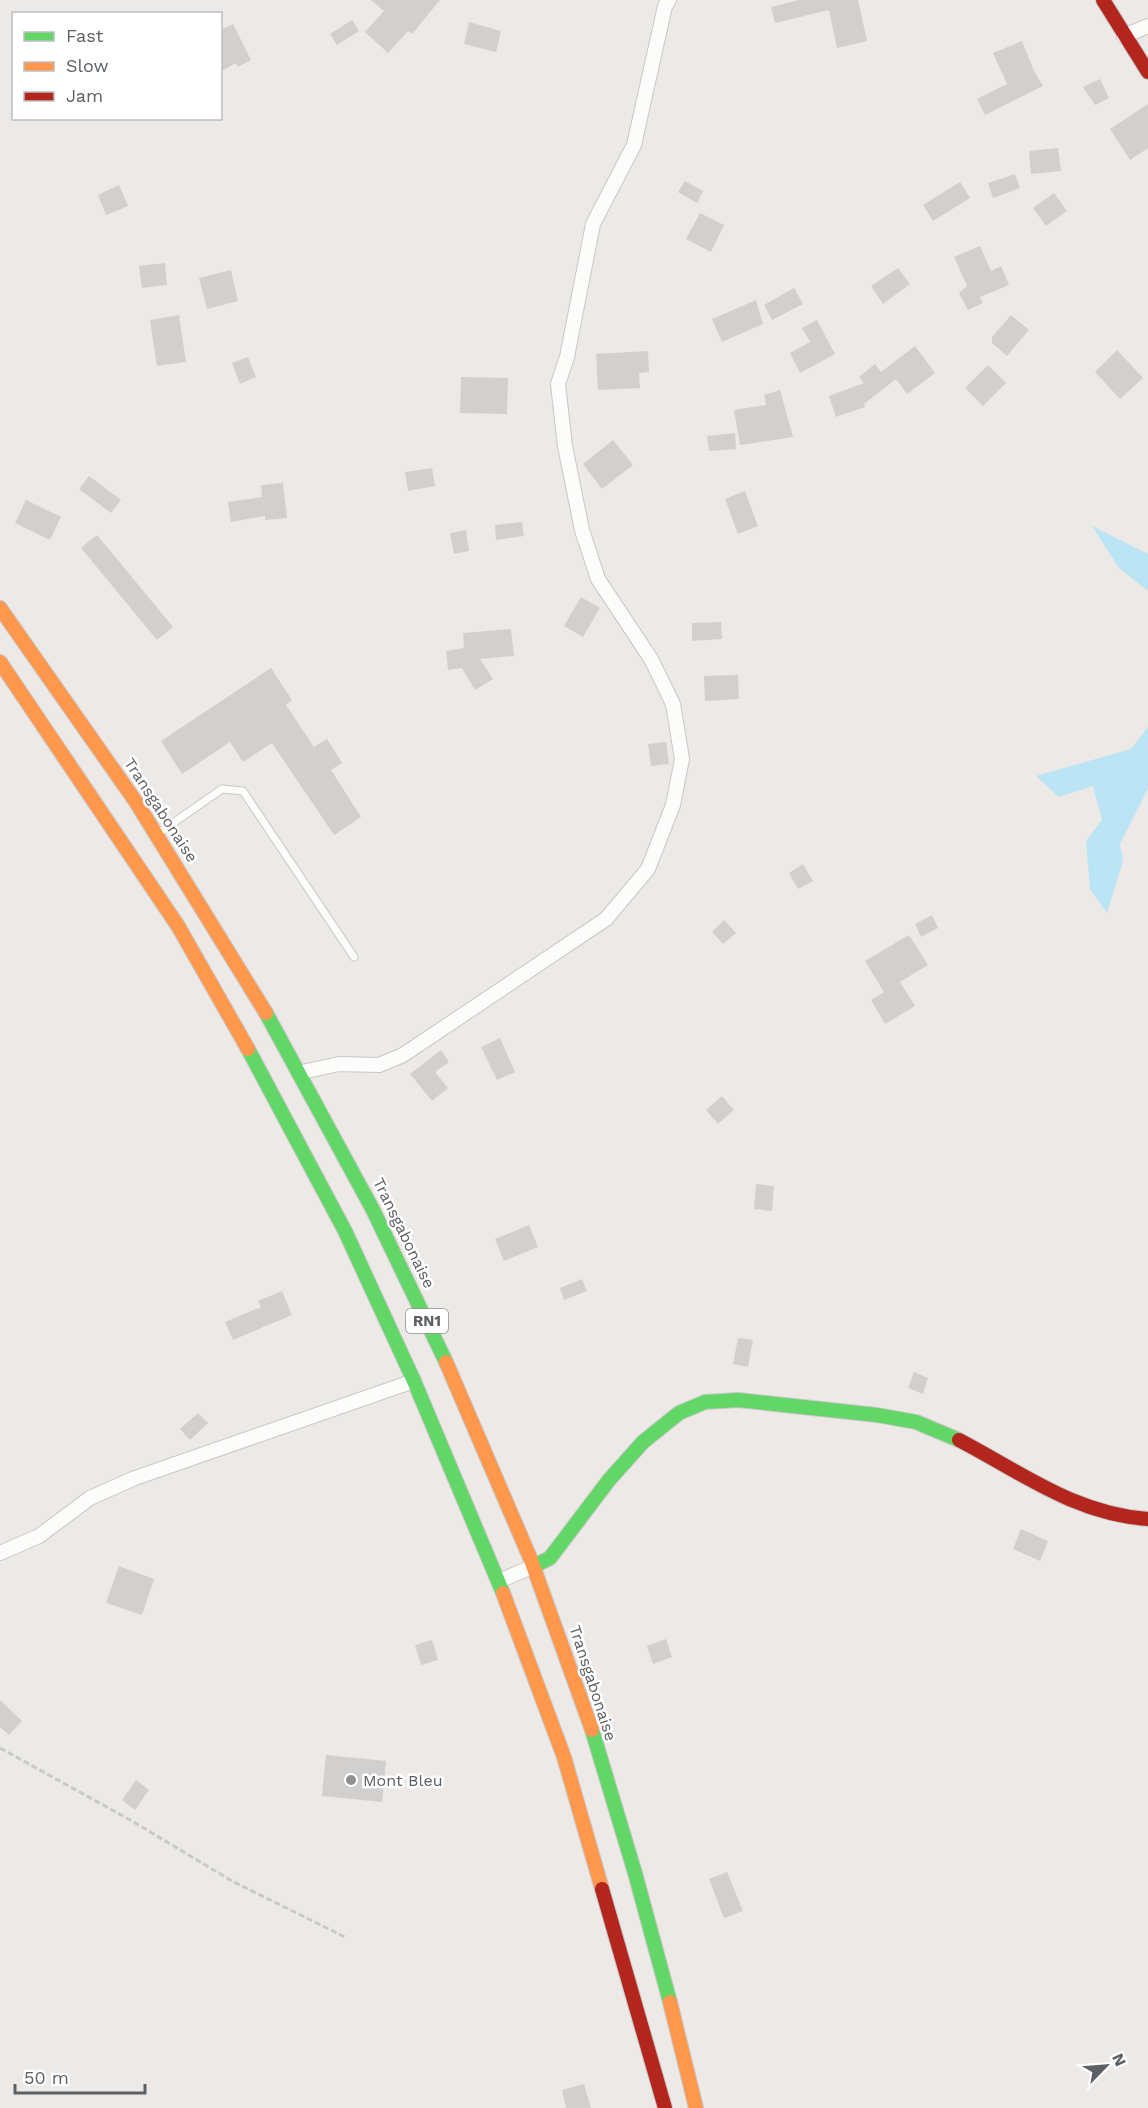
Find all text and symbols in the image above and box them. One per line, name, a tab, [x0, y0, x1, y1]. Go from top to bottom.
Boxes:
legend	[12, 12, 222, 120]
text: Fast	[66, 25, 104, 46]
text: Slow	[66, 55, 109, 76]
text: Jam	[66, 85, 103, 106]
street label: Transgabonaise	[120, 754, 202, 866]
street label: Transgabonaise	[369, 1175, 439, 1291]
road number: RN1	[406, 1309, 448, 1333]
street label: Transgabonaise	[565, 1623, 621, 1743]
place label: Mont Bleu	[363, 1771, 443, 1790]
marker: Mont Bleu	[344, 1773, 358, 1787]
north arrow	[1076, 2036, 1136, 2096]
text: N	[1108, 2050, 1130, 2069]
scale bar	[15, 2057, 146, 2095]
text: 50 m	[24, 2067, 69, 2088]

